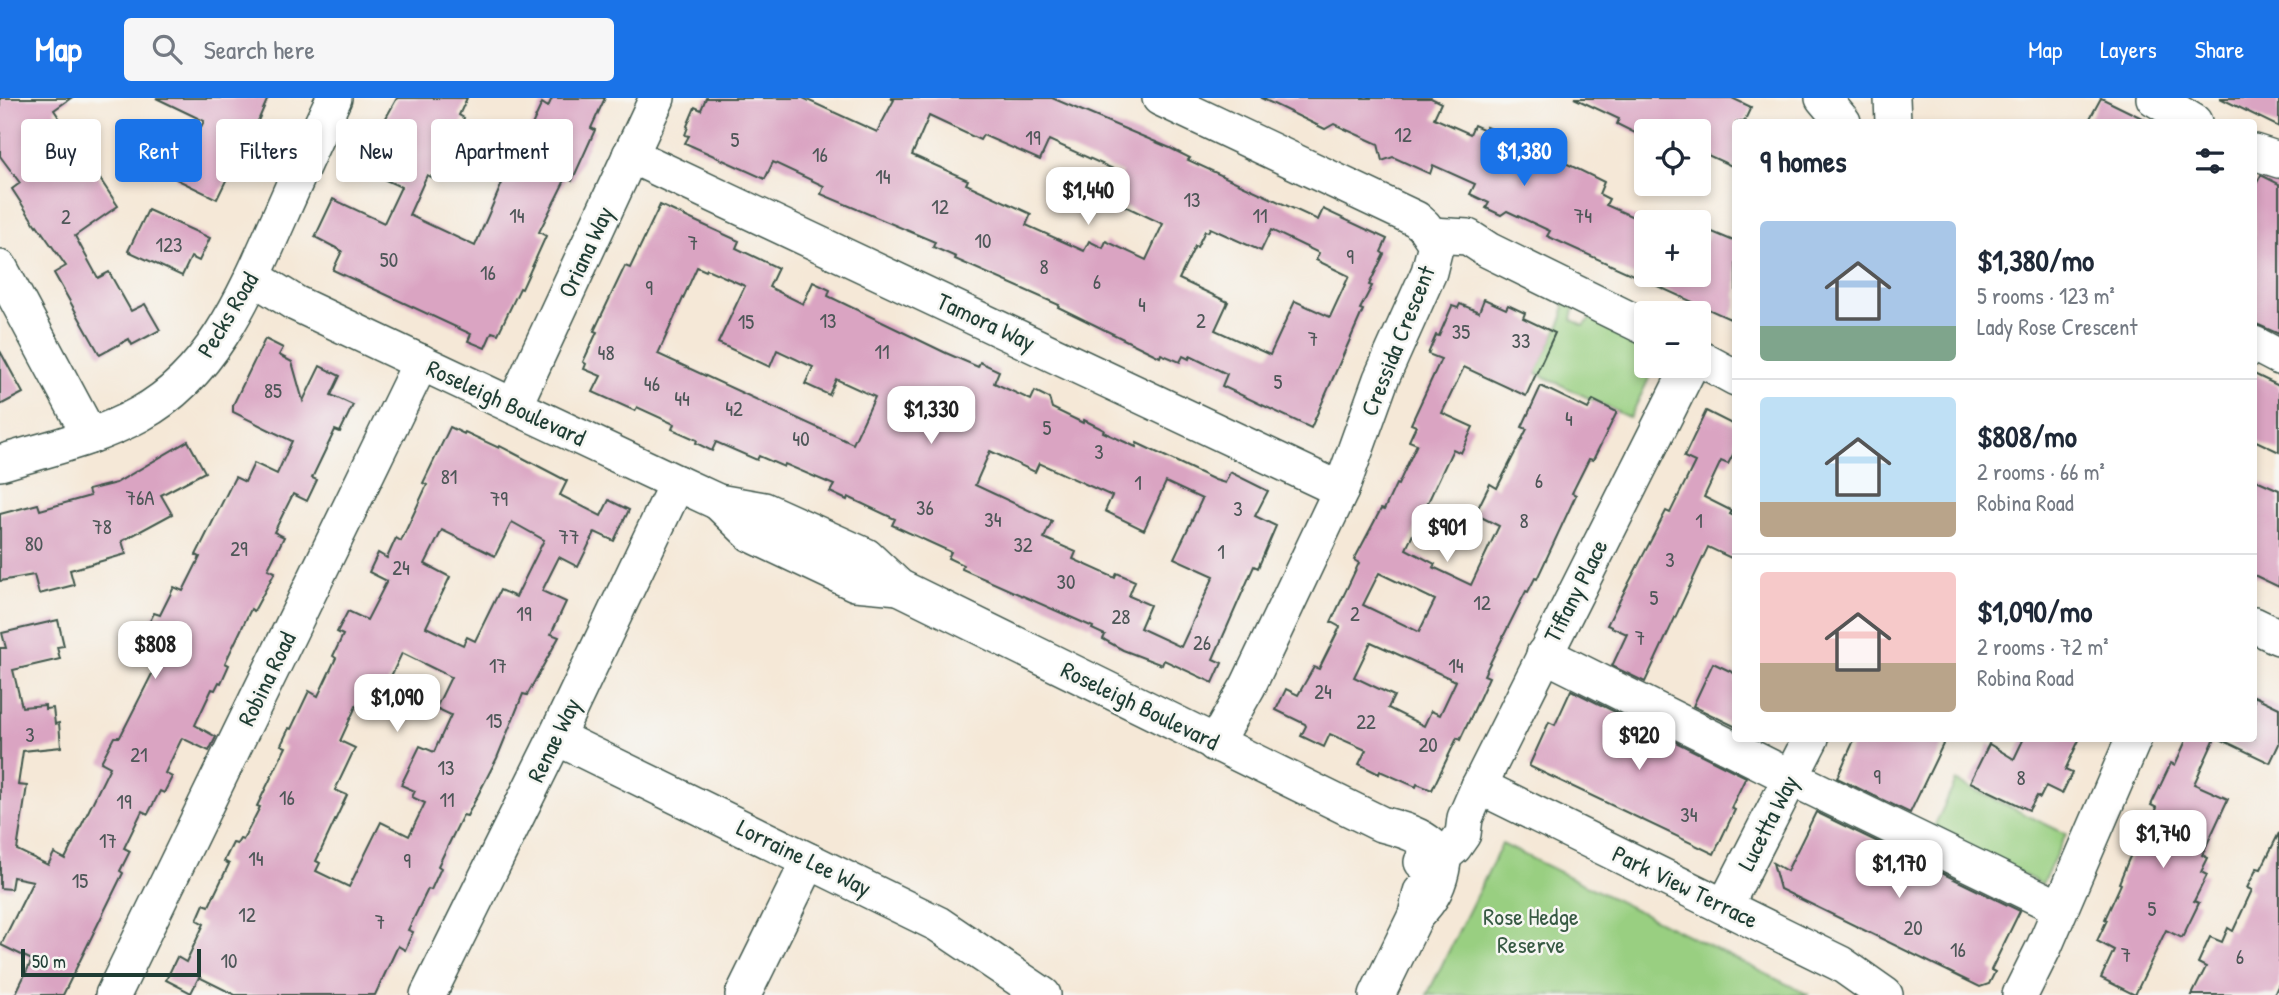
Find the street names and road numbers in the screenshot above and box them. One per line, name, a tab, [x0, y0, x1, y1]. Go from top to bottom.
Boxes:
street label: Oriana Way	[550, 201, 620, 303]
street label: Cressida Crescent	[1352, 260, 1442, 420]
street label: Pecks Road	[189, 266, 265, 363]
street label: Tamora Way	[932, 284, 1041, 358]
street label: Roseleigh Boulevard	[422, 351, 591, 453]
street label: Tiffany Place	[1536, 533, 1615, 647]
street label: Robina Road	[230, 626, 303, 731]
street label: Roseleigh Boulevard	[1056, 653, 1225, 757]
street label: Renae Way	[519, 692, 587, 787]
street label: Lucetta Way	[1729, 769, 1805, 876]
street label: Lorraine Lee Way	[732, 811, 877, 903]
street label: Park View Terrace	[1607, 837, 1764, 935]

